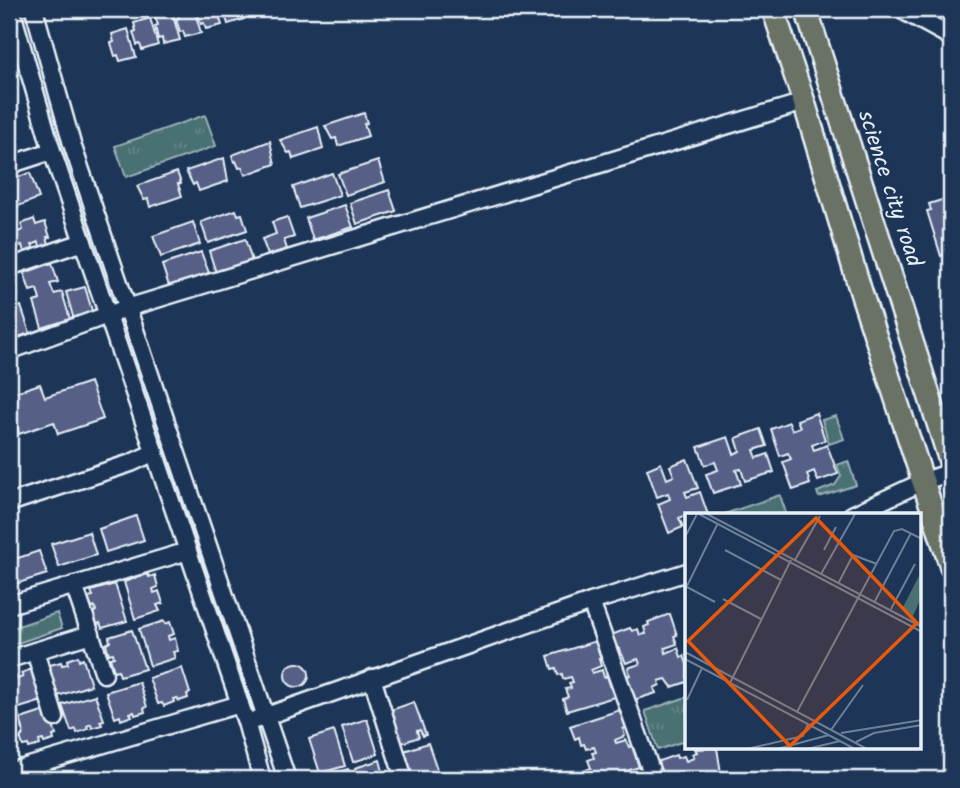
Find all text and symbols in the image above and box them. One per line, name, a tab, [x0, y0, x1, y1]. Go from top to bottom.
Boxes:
street label: science city road	[847, 106, 932, 272]
inset map	[685, 513, 922, 750]

